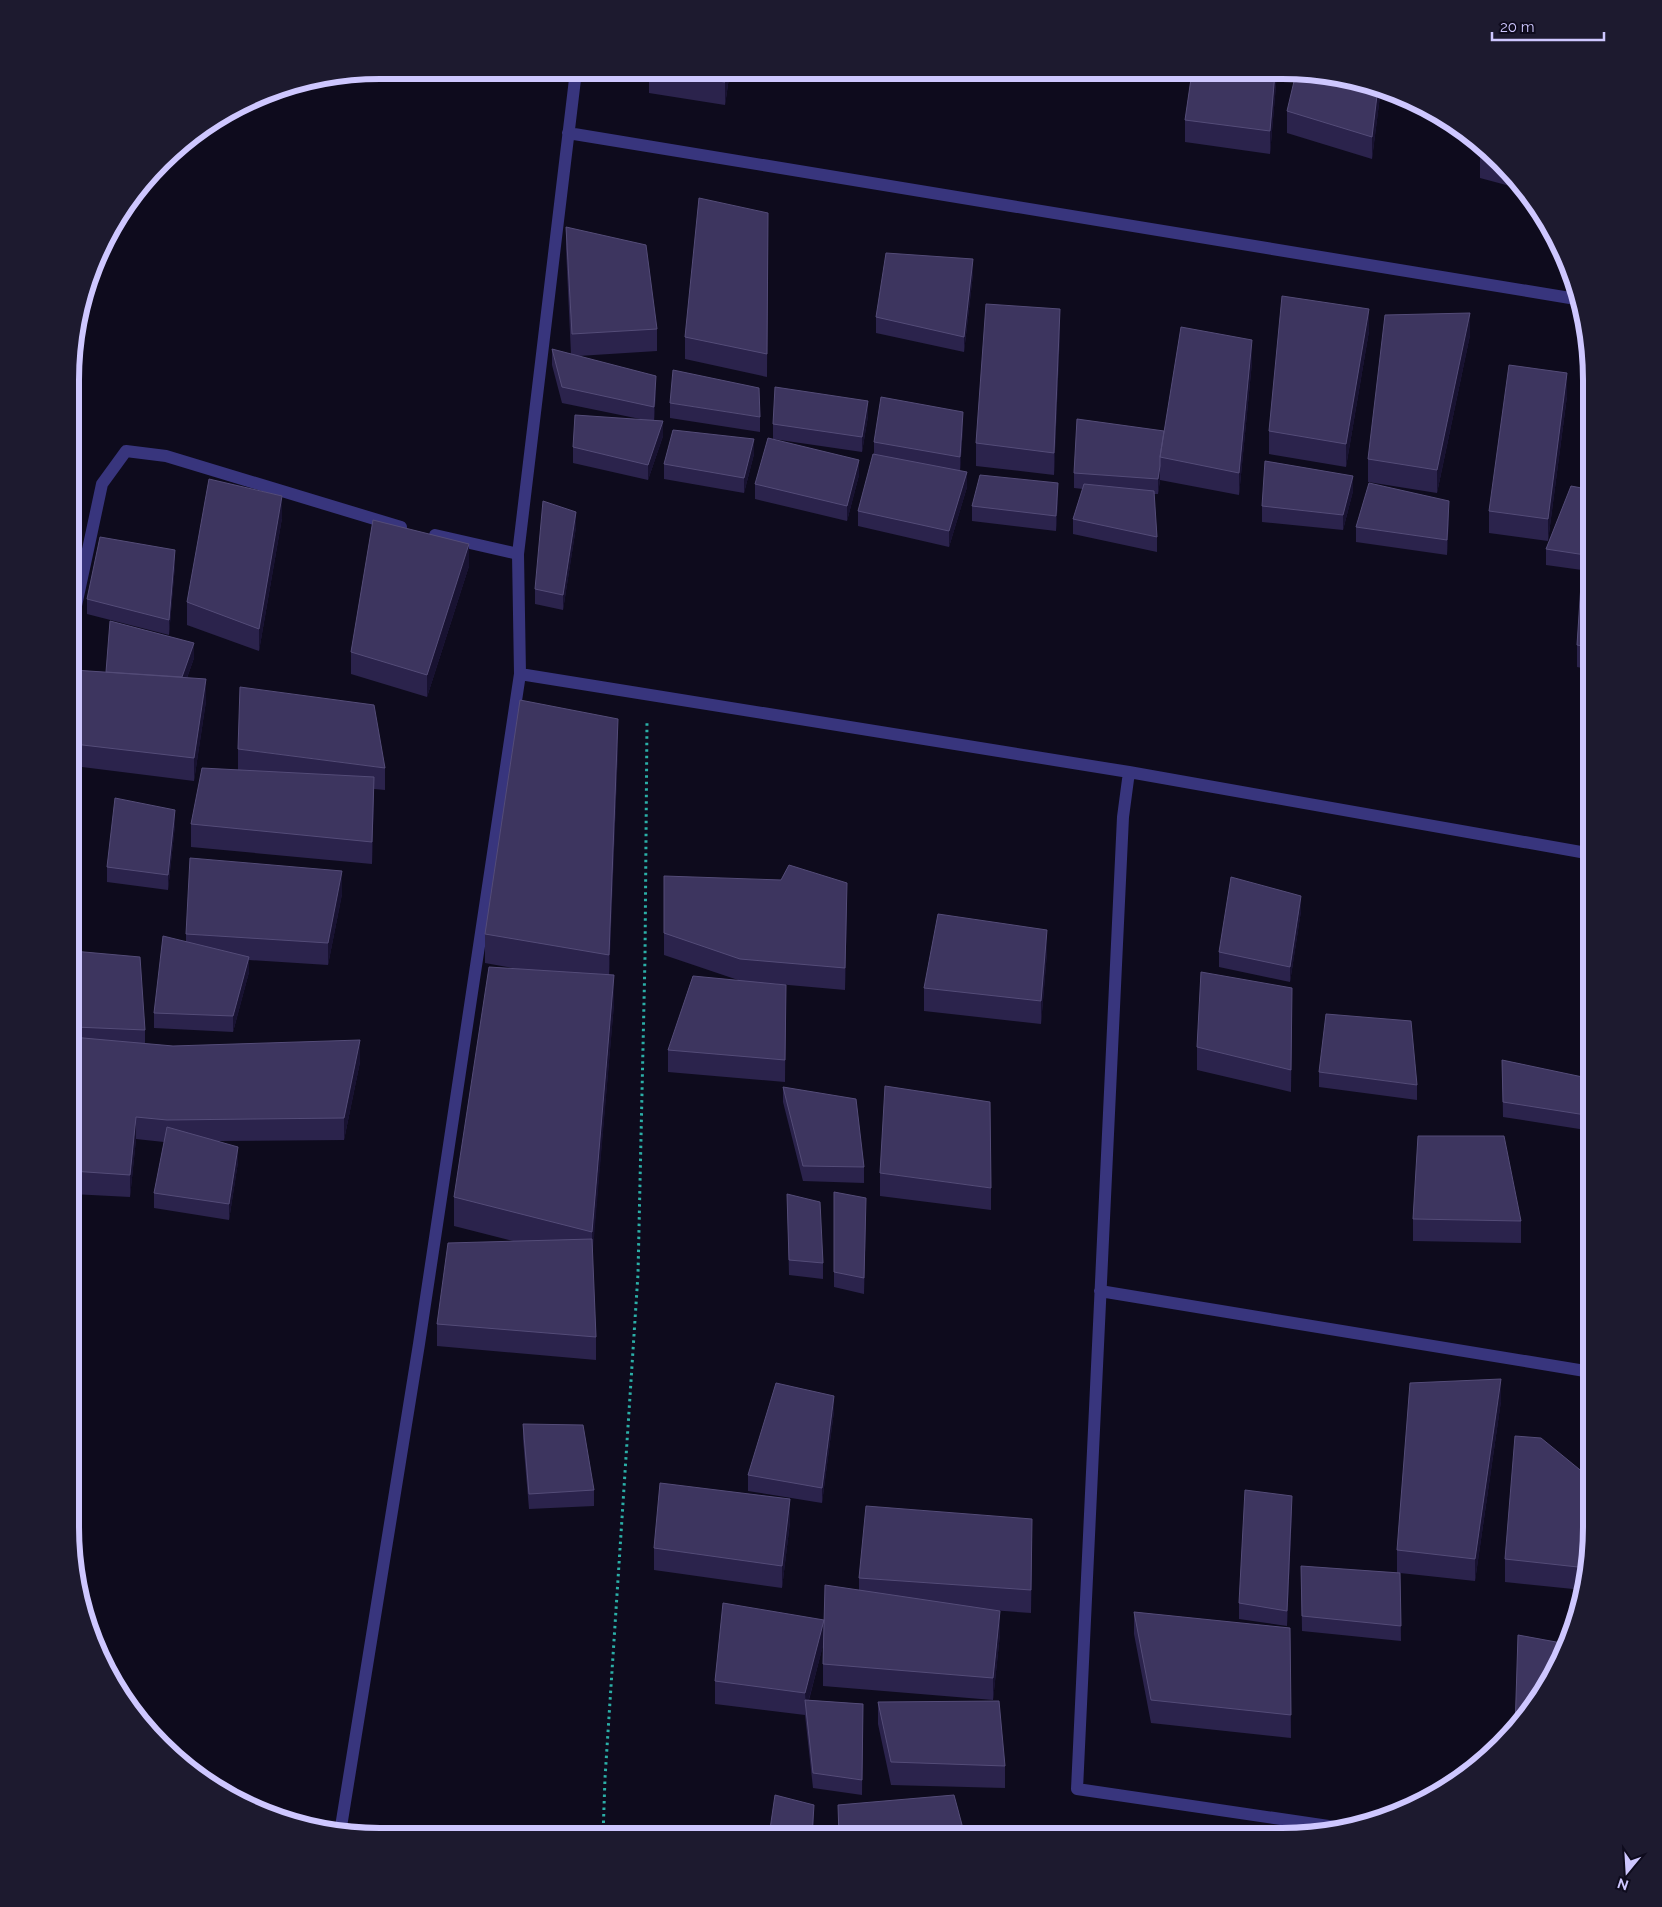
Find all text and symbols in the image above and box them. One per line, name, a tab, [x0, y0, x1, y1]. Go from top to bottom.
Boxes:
scale bar	[1492, 10, 1604, 42]
text: 20 m	[1500, 18, 1535, 36]
north arrow	[1602, 1847, 1652, 1897]
text: N	[1615, 1875, 1631, 1894]

